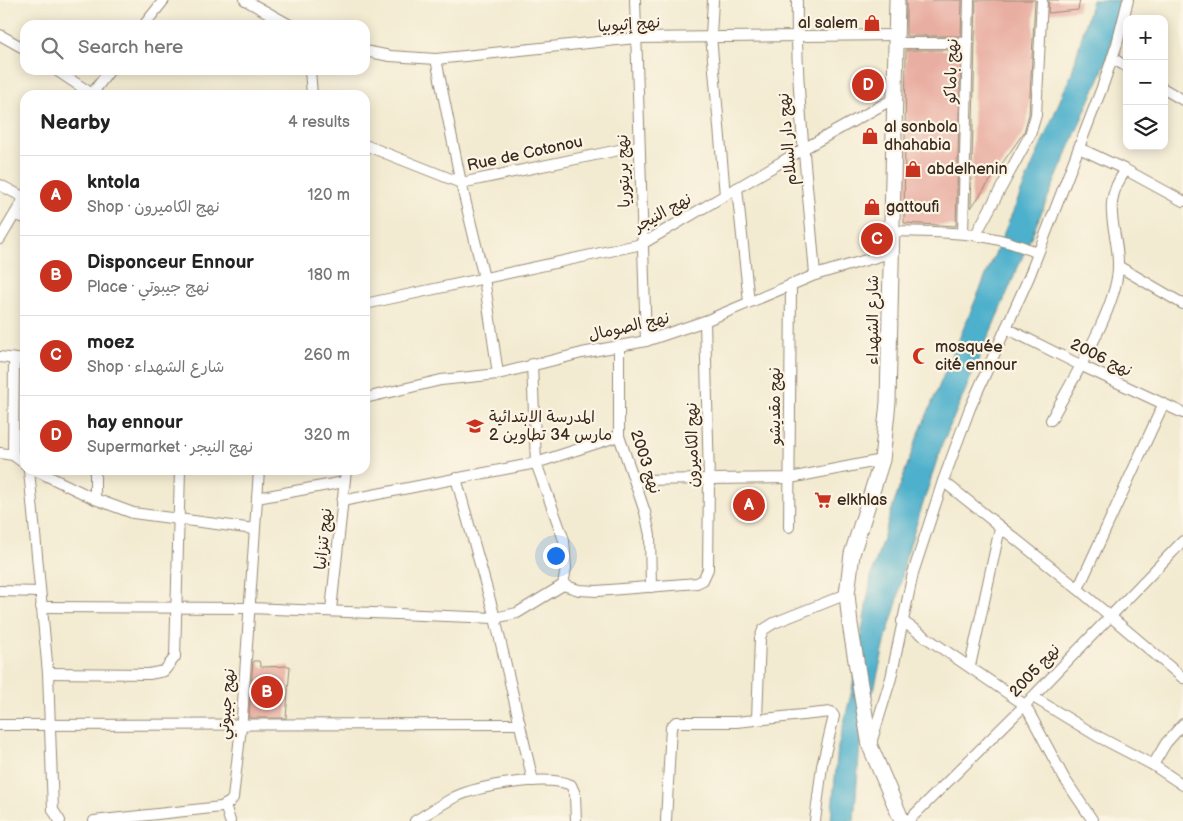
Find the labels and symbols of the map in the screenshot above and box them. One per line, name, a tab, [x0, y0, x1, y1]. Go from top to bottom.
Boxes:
street label: نهج إثيوبيا	[597, 13, 661, 37]
shop icon: al salem	[862, 13, 882, 33]
place label: al salem	[798, 14, 858, 33]
street label: نهج باماكو	[941, 38, 963, 105]
pin: D	[852, 66, 884, 104]
street label: نهج دار السلام	[774, 92, 804, 186]
place label: al sonbola dhahabia	[884, 118, 958, 155]
shop icon: al sonbola dhahabia	[860, 126, 880, 146]
street label: Rue de Cotonou	[465, 132, 585, 176]
street label: نهج بريتوريا	[613, 134, 635, 208]
shop icon: abdelhenin	[903, 159, 923, 179]
place label: abdelhenin	[927, 160, 1007, 179]
street label: نهج النيجر	[629, 190, 695, 237]
shop icon: gattoufi	[862, 197, 882, 217]
place label: gattoufi	[886, 198, 939, 217]
pin: C	[861, 220, 893, 258]
street label: شارع الشهداء	[864, 275, 884, 365]
street label: نهج الصومال	[587, 308, 671, 346]
street label: نهج 2006	[1067, 335, 1135, 381]
place label: mosquée cité ennour	[935, 338, 1017, 375]
mosque icon: mosquée cité ennour	[911, 346, 931, 366]
street label: نهج مقديشو	[766, 367, 785, 447]
street label: نهج الكاميرون	[683, 402, 703, 488]
place label: المدرسة الابتدائية 2 مارس 34 تطاوين	[489, 408, 612, 445]
school or university icon: المدرسة الابتدائية 2 مارس 34 تطاوين	[465, 416, 485, 436]
street label: نهج 2003	[626, 428, 664, 496]
pin: A	[733, 486, 765, 524]
supermarket icon: elkhlas	[813, 490, 833, 510]
place label: elkhlas	[837, 491, 887, 510]
street label: نهج تنزانيا	[311, 507, 337, 571]
your location	[543, 543, 569, 569]
street label: نهج 2005	[1006, 641, 1064, 701]
street label: نهج جيبوتي	[214, 668, 244, 741]
pin: B	[251, 673, 283, 711]

